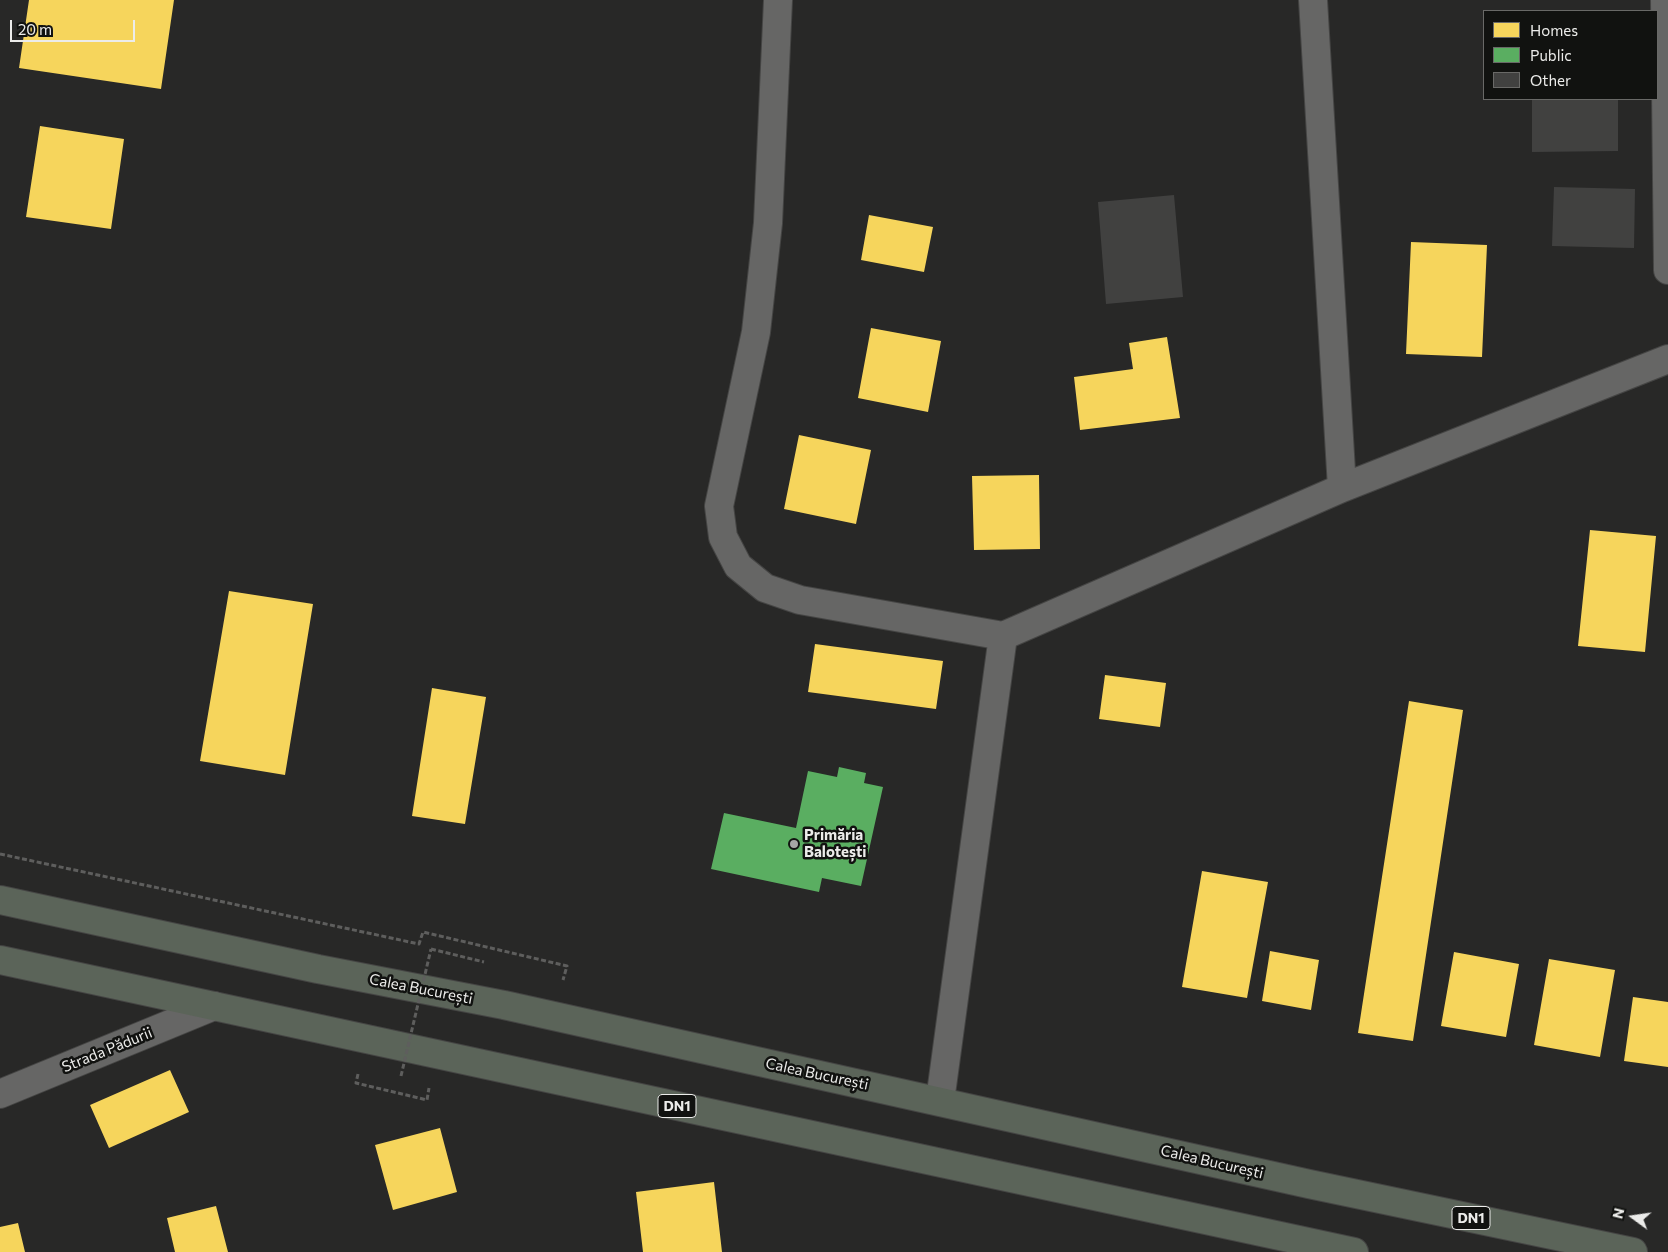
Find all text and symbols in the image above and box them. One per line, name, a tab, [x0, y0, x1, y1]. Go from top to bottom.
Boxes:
scale bar	[12, 10, 138, 42]
legend	[1483, 10, 1658, 100]
text: 20 m	[18, 20, 52, 38]
text: Homes	[1530, 21, 1578, 39]
text: Public	[1530, 46, 1572, 64]
text: Other	[1530, 71, 1571, 89]
place label: Primăria Balotești	[804, 826, 866, 861]
marker: Primăria Balotești	[788, 838, 800, 850]
street label: Calea București	[368, 970, 474, 1008]
street label: Strada Pădurii	[59, 1024, 155, 1076]
street label: Calea București	[764, 1054, 870, 1094]
road number: DN1	[658, 1094, 696, 1118]
street label: Calea București	[1159, 1141, 1265, 1183]
north arrow	[1608, 1192, 1658, 1242]
road number: DN1	[1452, 1206, 1490, 1230]
text: N	[1608, 1206, 1627, 1220]

